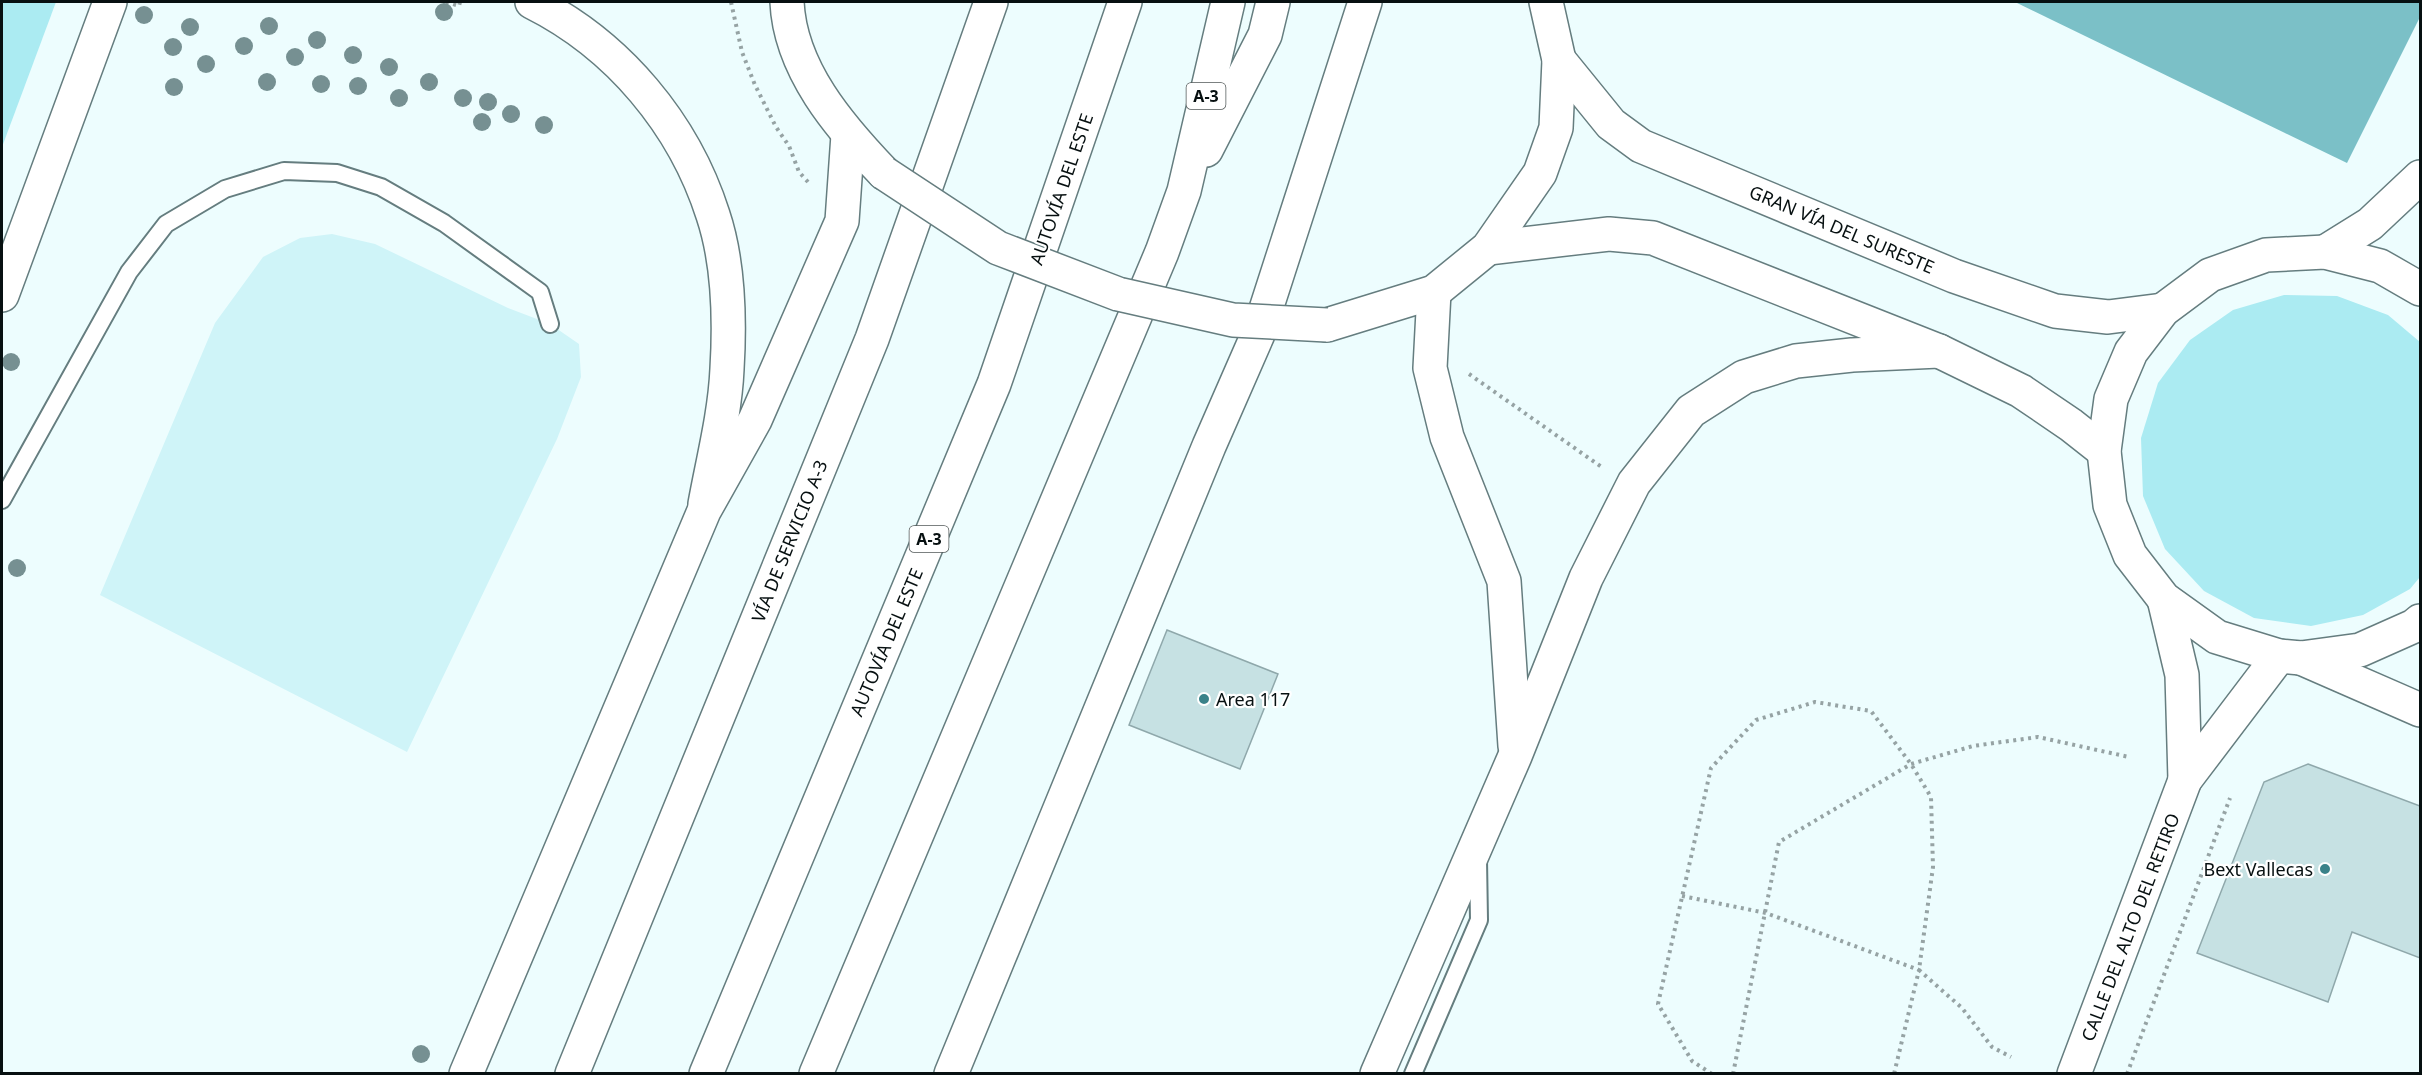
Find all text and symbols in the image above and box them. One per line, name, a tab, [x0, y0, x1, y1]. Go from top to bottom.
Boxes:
road number: A-3	[1186, 83, 1226, 109]
street label: AUTOVÍA DEL ESTE	[1024, 110, 1098, 268]
street label: GRAN VÍA DEL SURESTE	[1746, 179, 1938, 279]
street label: VÍA DE SERVICIO A-3	[746, 456, 832, 626]
road number: A-3	[910, 526, 948, 552]
street label: AUTOVÍA DEL ESTE	[844, 564, 928, 720]
place label: Area 117	[1216, 687, 1290, 711]
marker: Area 117	[1197, 692, 1211, 706]
street label: CALLE DEL ALTO DEL RETIRO	[2075, 810, 2185, 1044]
place label: Bext Vallecas	[2203, 857, 2313, 881]
marker: Bext Vallecas	[2318, 862, 2332, 876]

